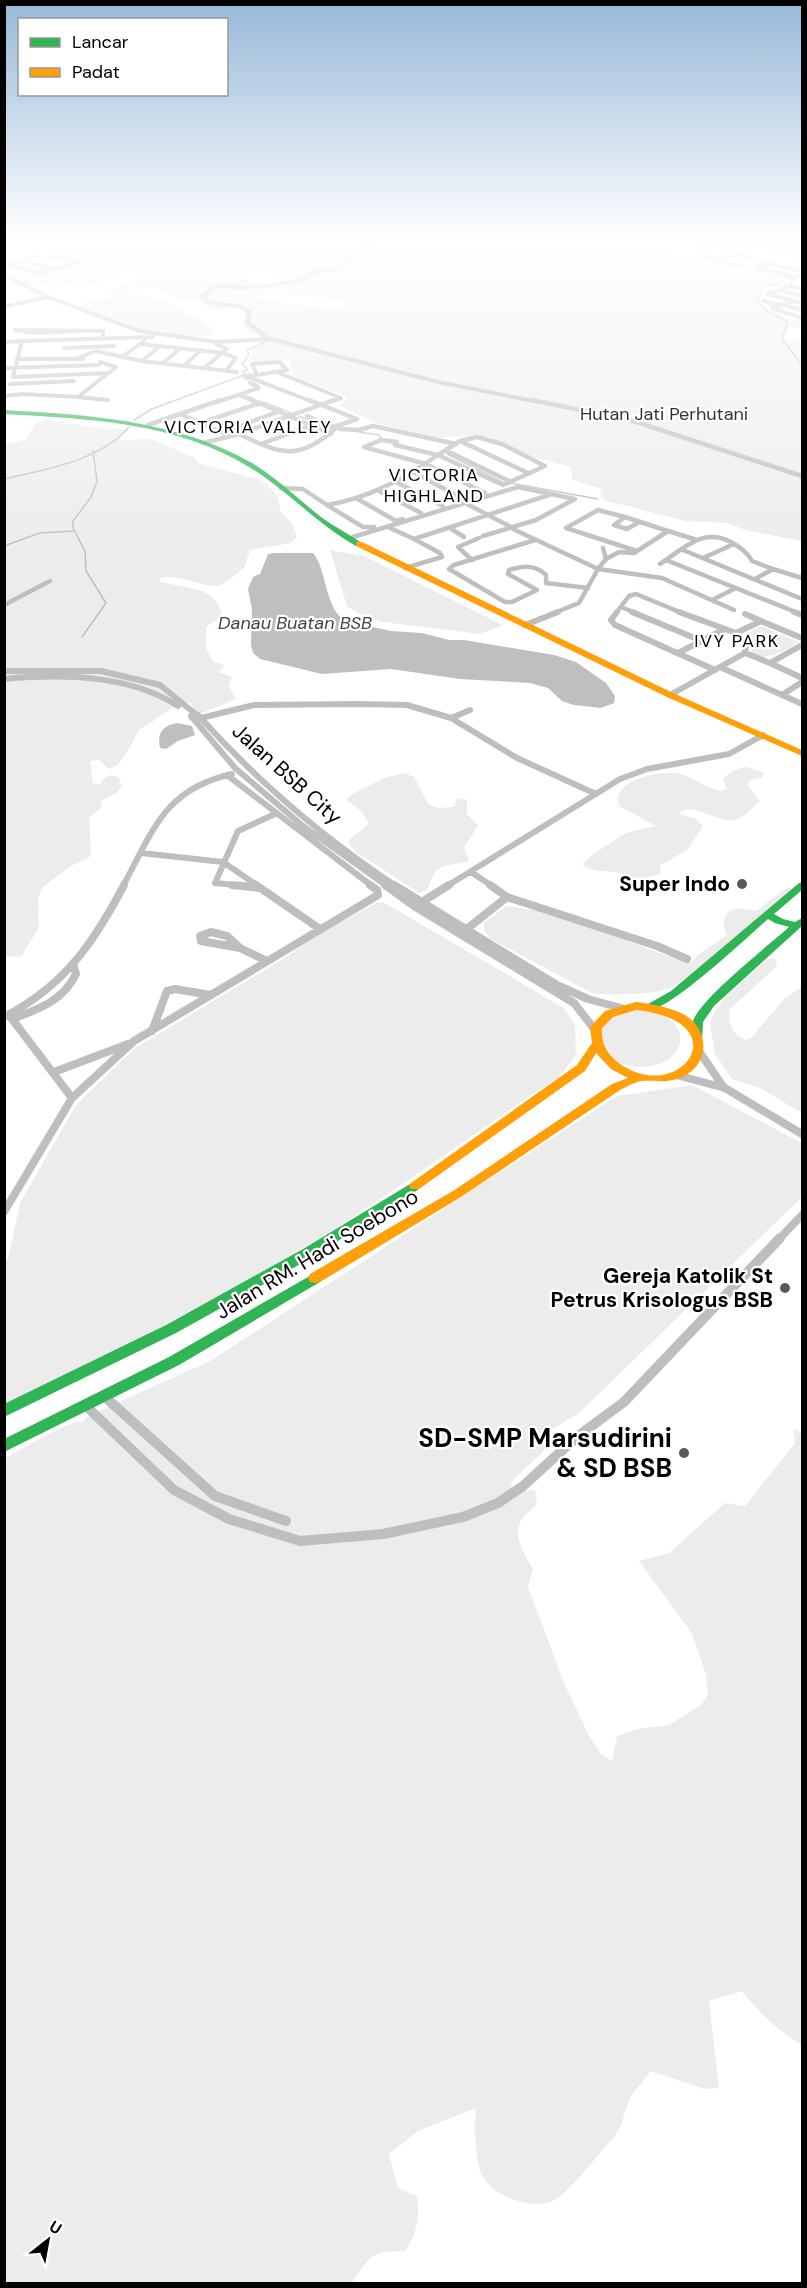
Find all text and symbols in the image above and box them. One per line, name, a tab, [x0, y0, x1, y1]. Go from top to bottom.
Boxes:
legend	[18, 18, 228, 96]
text: Lancar	[72, 30, 129, 54]
text: Padat	[72, 60, 120, 84]
park label: Hutan Jati Perhutani	[580, 402, 748, 426]
district label: VICTORIA VALLEY	[164, 415, 332, 439]
district label: VICTORIA HIGHLAND	[384, 463, 484, 508]
water label: Danau Buatan BSB	[218, 611, 372, 635]
district label: IVY PARK	[694, 629, 780, 653]
street label: Jalan BSB City	[226, 717, 348, 831]
place label: Super Indo	[619, 870, 730, 898]
marker: Super Indo	[735, 877, 749, 891]
street label: Jalan RM. Hadi Soebono	[210, 1182, 424, 1326]
place label: Gereja Katolik St Petrus Krisologus BSB	[551, 1262, 773, 1314]
marker: Gereja Katolik St Petrus Krisologus BSB	[778, 1281, 792, 1295]
place label: SD-SMP Marsudirini & SD BSB	[418, 1421, 672, 1485]
marker: SD-SMP Marsudirini & SD BSB	[677, 1446, 691, 1460]
north arrow	[18, 2210, 78, 2270]
text: U	[45, 2216, 66, 2239]

